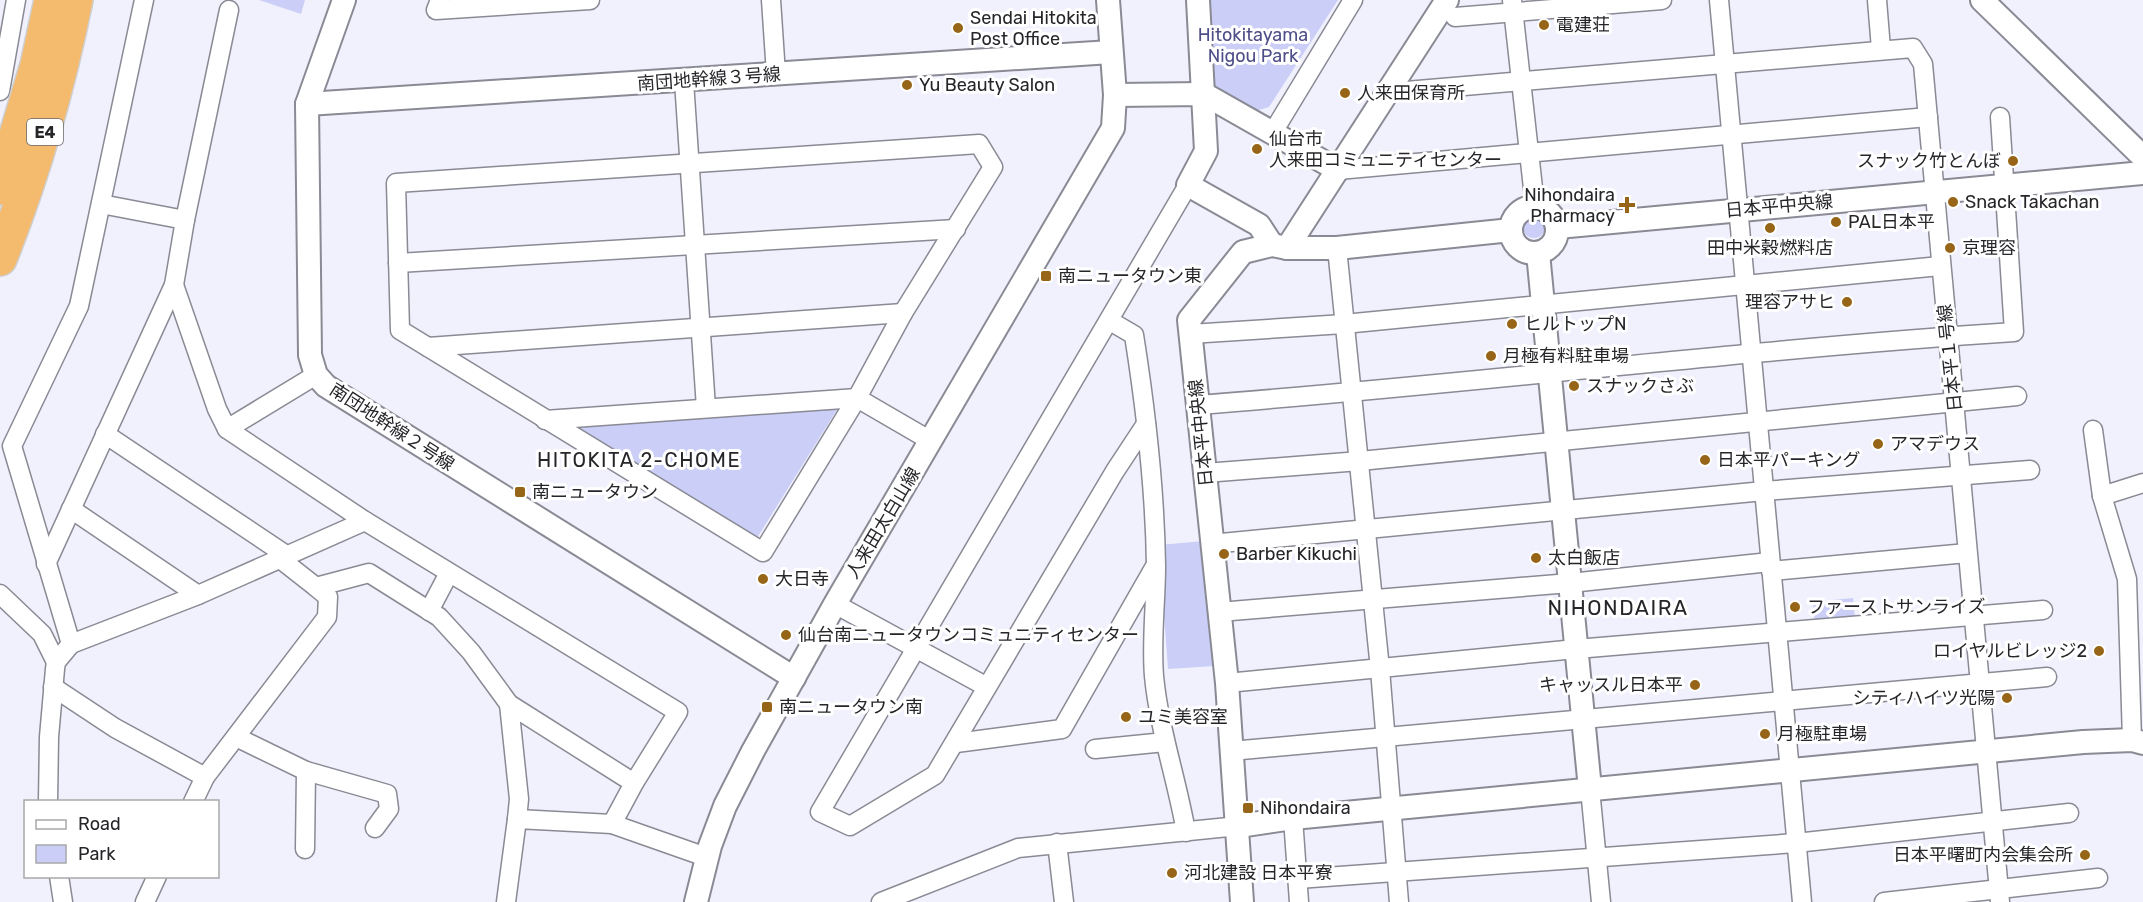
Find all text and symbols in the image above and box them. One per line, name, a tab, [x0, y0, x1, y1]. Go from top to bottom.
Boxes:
place label: Sendai Hitokita Post Office	[970, 7, 1097, 50]
place label: 電建荘	[1556, 14, 1610, 36]
marker: 電建荘	[1537, 18, 1551, 32]
marker: Sendai Hitokita Post Office	[951, 21, 965, 35]
park label: Hitokitayama Nigou Park	[1198, 24, 1308, 67]
street label: 南団地幹線３号線	[636, 63, 782, 95]
place label: Yu Beauty Salon	[919, 74, 1055, 96]
marker: Yu Beauty Salon	[900, 78, 914, 92]
place label: 人来田保育所	[1357, 82, 1465, 104]
marker: 人来田保育所	[1338, 86, 1352, 100]
road number: E4	[27, 119, 63, 145]
place label: 仙台市 人来田コミュニティセンター	[1269, 128, 1502, 171]
marker: 仙台市 人来田コミュニティセンター	[1250, 142, 1264, 156]
place label: スナック竹とんぼ	[1857, 150, 2001, 172]
marker: スナック竹とんぼ	[2006, 154, 2020, 168]
place label: Nihondaira Pharmacy	[1524, 184, 1615, 227]
street label: 日本平中央線	[1724, 190, 1834, 222]
place label: Snack Takachan	[1965, 191, 2100, 213]
marker: Snack Takachan	[1946, 195, 1960, 209]
marker: Nihondaira Pharmacy	[1620, 198, 1634, 212]
place label: PAL日本平	[1848, 211, 1935, 233]
marker: PAL日本平	[1829, 215, 1843, 229]
marker: 田中米穀燃料店	[1763, 221, 1777, 235]
place label: 田中米穀燃料店	[1707, 237, 1833, 259]
place label: 京理容	[1962, 237, 2016, 259]
marker: 京理容	[1943, 241, 1957, 255]
place label: 南ニュータウン東	[1058, 265, 1202, 287]
marker: 南ニュータウン東	[1039, 269, 1053, 283]
place label: 理容アサヒ	[1745, 291, 1835, 313]
marker: 理容アサヒ	[1840, 295, 1854, 309]
street label: 日本平１号線	[1933, 303, 1967, 413]
place label: ヒルトップN	[1524, 313, 1627, 335]
marker: ヒルトップN	[1505, 317, 1519, 331]
place label: 月極有料駐車場	[1503, 345, 1629, 367]
marker: 月極有料駐車場	[1484, 349, 1498, 363]
place label: スナックさぶ	[1586, 375, 1694, 397]
street label: 日本平中央線	[1184, 378, 1218, 488]
street label: 南団地幹線２号線	[326, 379, 458, 475]
marker: スナックさぶ	[1567, 379, 1581, 393]
place label: アマデウス	[1890, 433, 1980, 455]
marker: アマデウス	[1871, 437, 1885, 451]
district label: HITOKITA 2-CHOME	[537, 448, 741, 472]
place label: 日本平パーキング	[1717, 449, 1860, 471]
marker: 日本平パーキング	[1698, 453, 1712, 467]
street label: 人来田太白山線	[841, 463, 925, 583]
place label: 南ニュータウン	[532, 481, 658, 503]
marker: 南ニュータウン	[513, 485, 527, 499]
place label: Barber Kikuchi	[1236, 543, 1357, 565]
marker: Barber Kikuchi	[1217, 547, 1231, 561]
place label: 太白飯店	[1548, 547, 1620, 569]
marker: 太白飯店	[1529, 551, 1543, 565]
place label: 大日寺	[775, 568, 829, 590]
marker: 大日寺	[756, 572, 770, 586]
district label: NIHONDAIRA	[1548, 595, 1688, 620]
place label: ファーストサンライズ	[1807, 596, 1986, 618]
marker: ファーストサンライズ	[1788, 600, 1802, 614]
place label: 仙台南ニュータウンコミュニティセンター	[798, 624, 1139, 646]
marker: 仙台南ニュータウンコミュニティセンター	[779, 628, 793, 642]
place label: ロイヤルビレッジ2	[1933, 640, 2087, 662]
marker: ロイヤルビレッジ2	[2092, 644, 2106, 658]
place label: キャッスル日本平	[1539, 674, 1683, 696]
marker: キャッスル日本平	[1688, 678, 1702, 692]
place label: シティハイツ光陽	[1852, 687, 1995, 709]
marker: シティハイツ光陽	[2000, 691, 2014, 705]
place label: 南ニュータウン南	[779, 696, 923, 718]
marker: 南ニュータウン南	[760, 700, 774, 714]
place label: ユミ美容室	[1138, 706, 1228, 728]
marker: ユミ美容室	[1119, 710, 1133, 724]
place label: 月極駐車場	[1777, 723, 1867, 745]
marker: 月極駐車場	[1758, 727, 1772, 741]
place label: Nihondaira	[1260, 797, 1351, 819]
legend	[24, 800, 219, 878]
marker: Nihondaira	[1241, 801, 1255, 815]
text: Road	[78, 813, 121, 835]
text: Park	[78, 843, 116, 865]
place label: 日本平曙町内会集会所	[1893, 844, 2073, 866]
marker: 日本平曙町内会集会所	[2078, 848, 2092, 862]
place label: 河北建設 日本平寮	[1184, 862, 1332, 884]
marker: 河北建設 日本平寮	[1165, 866, 1179, 880]

